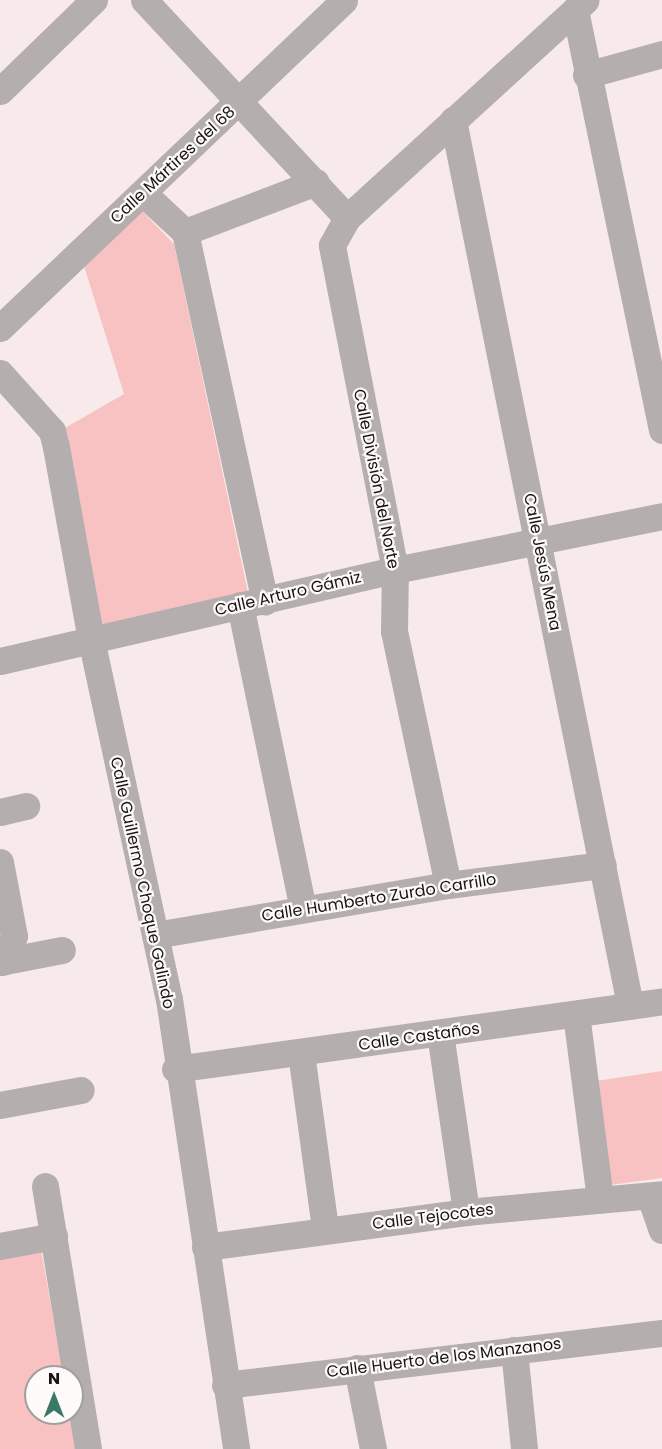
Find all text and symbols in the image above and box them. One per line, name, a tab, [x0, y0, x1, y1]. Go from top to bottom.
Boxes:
street label: Calle Mártires del 68	[107, 102, 239, 228]
street label: Calle División del Norte	[349, 388, 403, 570]
street label: Calle Jesús Mena	[519, 492, 565, 632]
street label: Calle Arturo Gámiz	[213, 568, 363, 620]
street label: Calle Guillermo Choque Galindo	[106, 755, 178, 1011]
street label: Calle Humberto Zurdo Carrillo	[260, 870, 498, 926]
street label: Calle Castaños	[357, 1019, 481, 1055]
street label: Calle Tejocotes	[371, 1200, 495, 1234]
street label: Calle Huerto de los Manzanos	[326, 1334, 562, 1382]
north arrow	[24, 1365, 84, 1425]
text: N	[48, 1367, 60, 1390]

